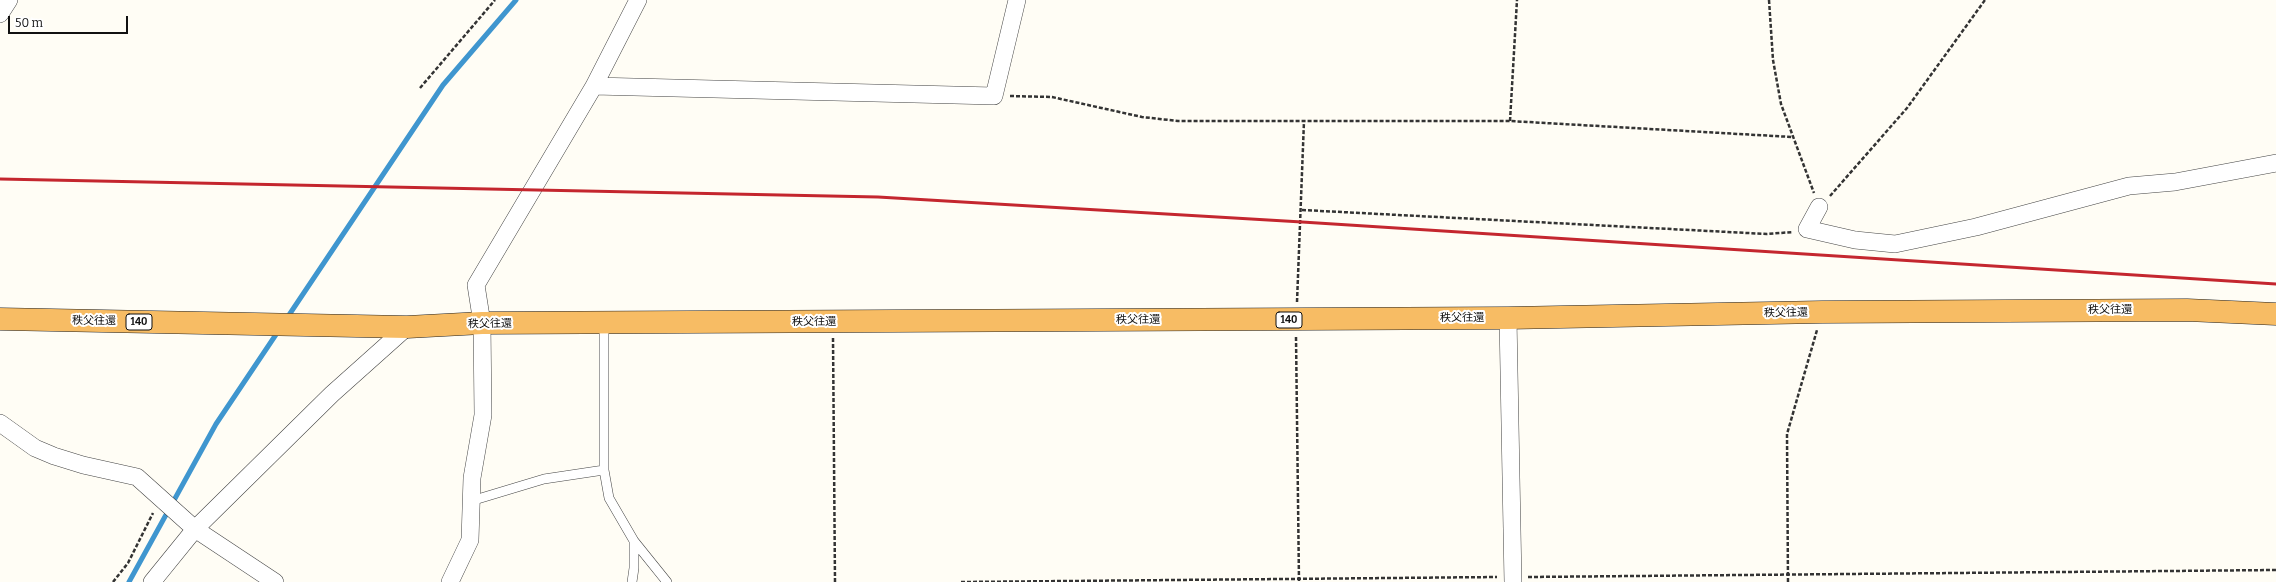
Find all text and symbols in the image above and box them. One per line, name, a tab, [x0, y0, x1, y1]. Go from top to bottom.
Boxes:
scale bar	[10, 8, 130, 34]
text: 50 m	[15, 16, 43, 30]
street label: 秩父往還	[2088, 303, 2132, 317]
street label: 秩父往還	[1764, 306, 1808, 320]
street label: 秩父往還	[1440, 311, 1484, 325]
road number: 140	[1276, 312, 1302, 328]
street label: 秩父往還	[1116, 313, 1160, 327]
street label: 秩父往還	[72, 314, 116, 328]
road number: 140	[126, 314, 152, 330]
street label: 秩父往還	[792, 315, 836, 329]
street label: 秩父往還	[468, 317, 512, 331]

